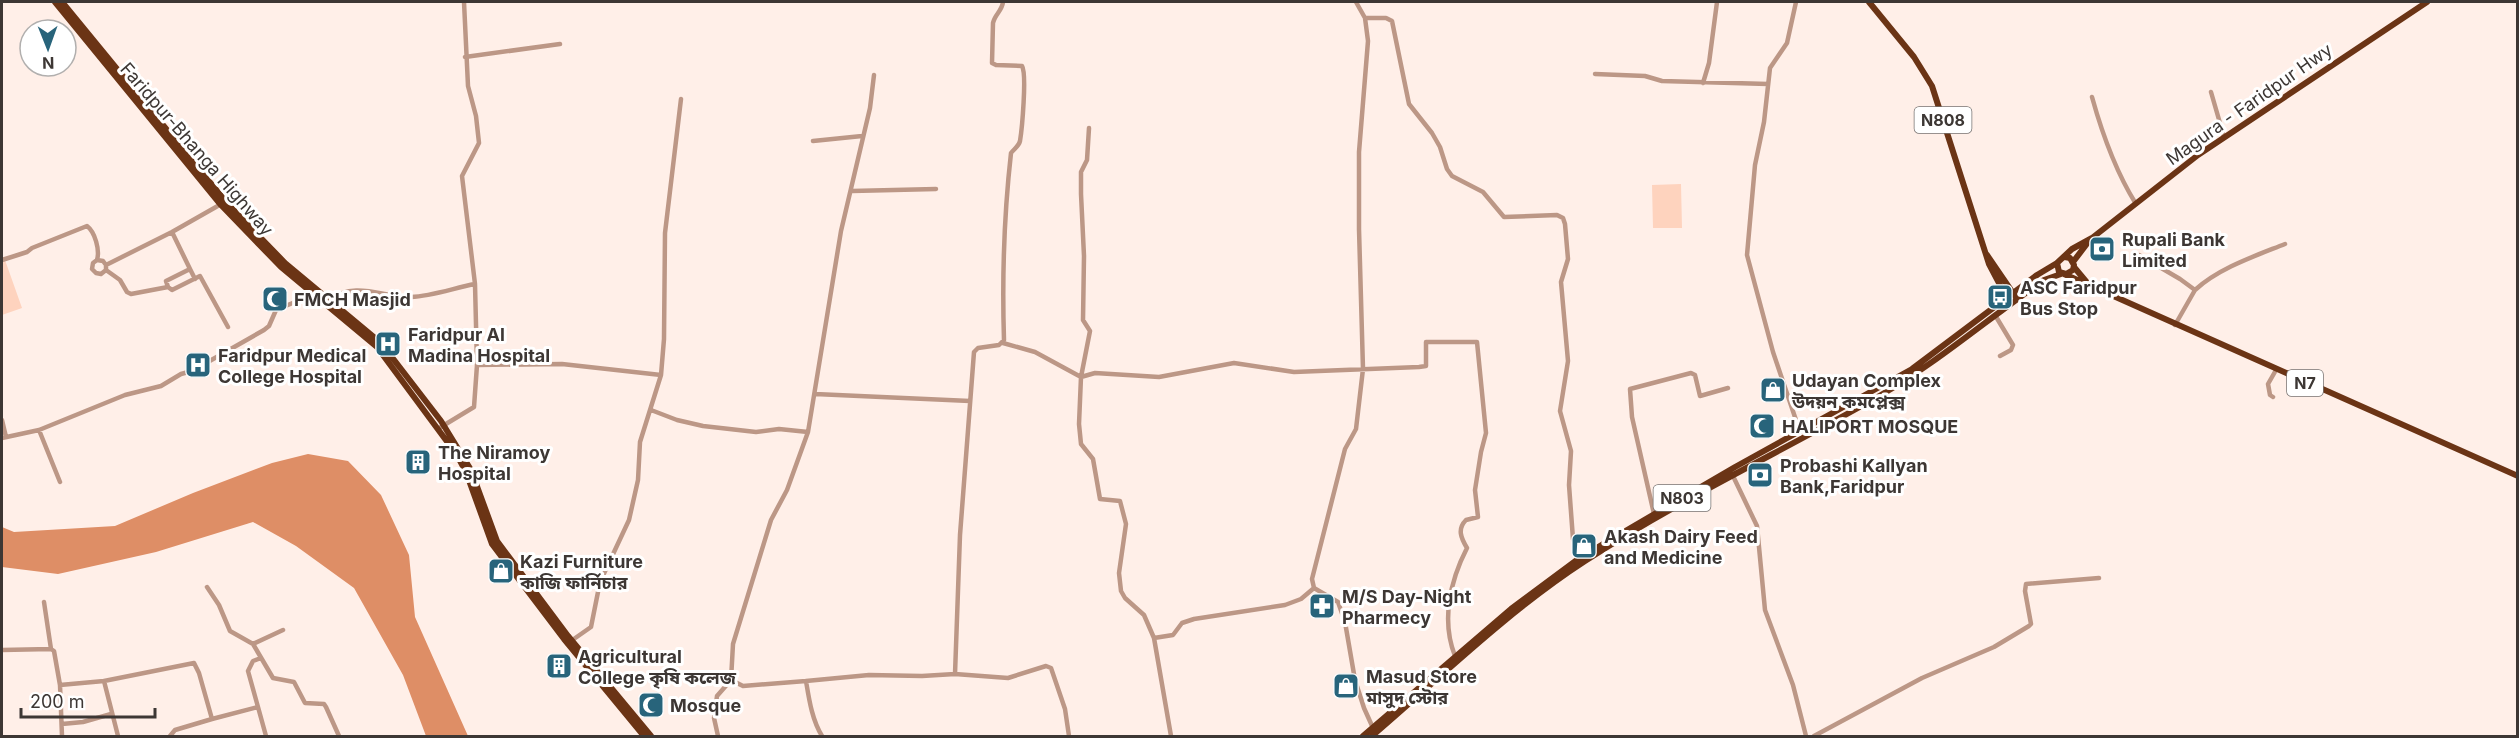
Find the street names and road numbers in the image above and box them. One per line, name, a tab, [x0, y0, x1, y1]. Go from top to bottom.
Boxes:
street label: Magura - Faridpur Hwy	[2162, 39, 2336, 169]
street label: Faridpur-Bhanga Highway	[116, 58, 278, 240]
road number: N808	[1914, 107, 1972, 133]
road number: N7	[2287, 370, 2323, 396]
road number: N803	[1654, 485, 1710, 511]

